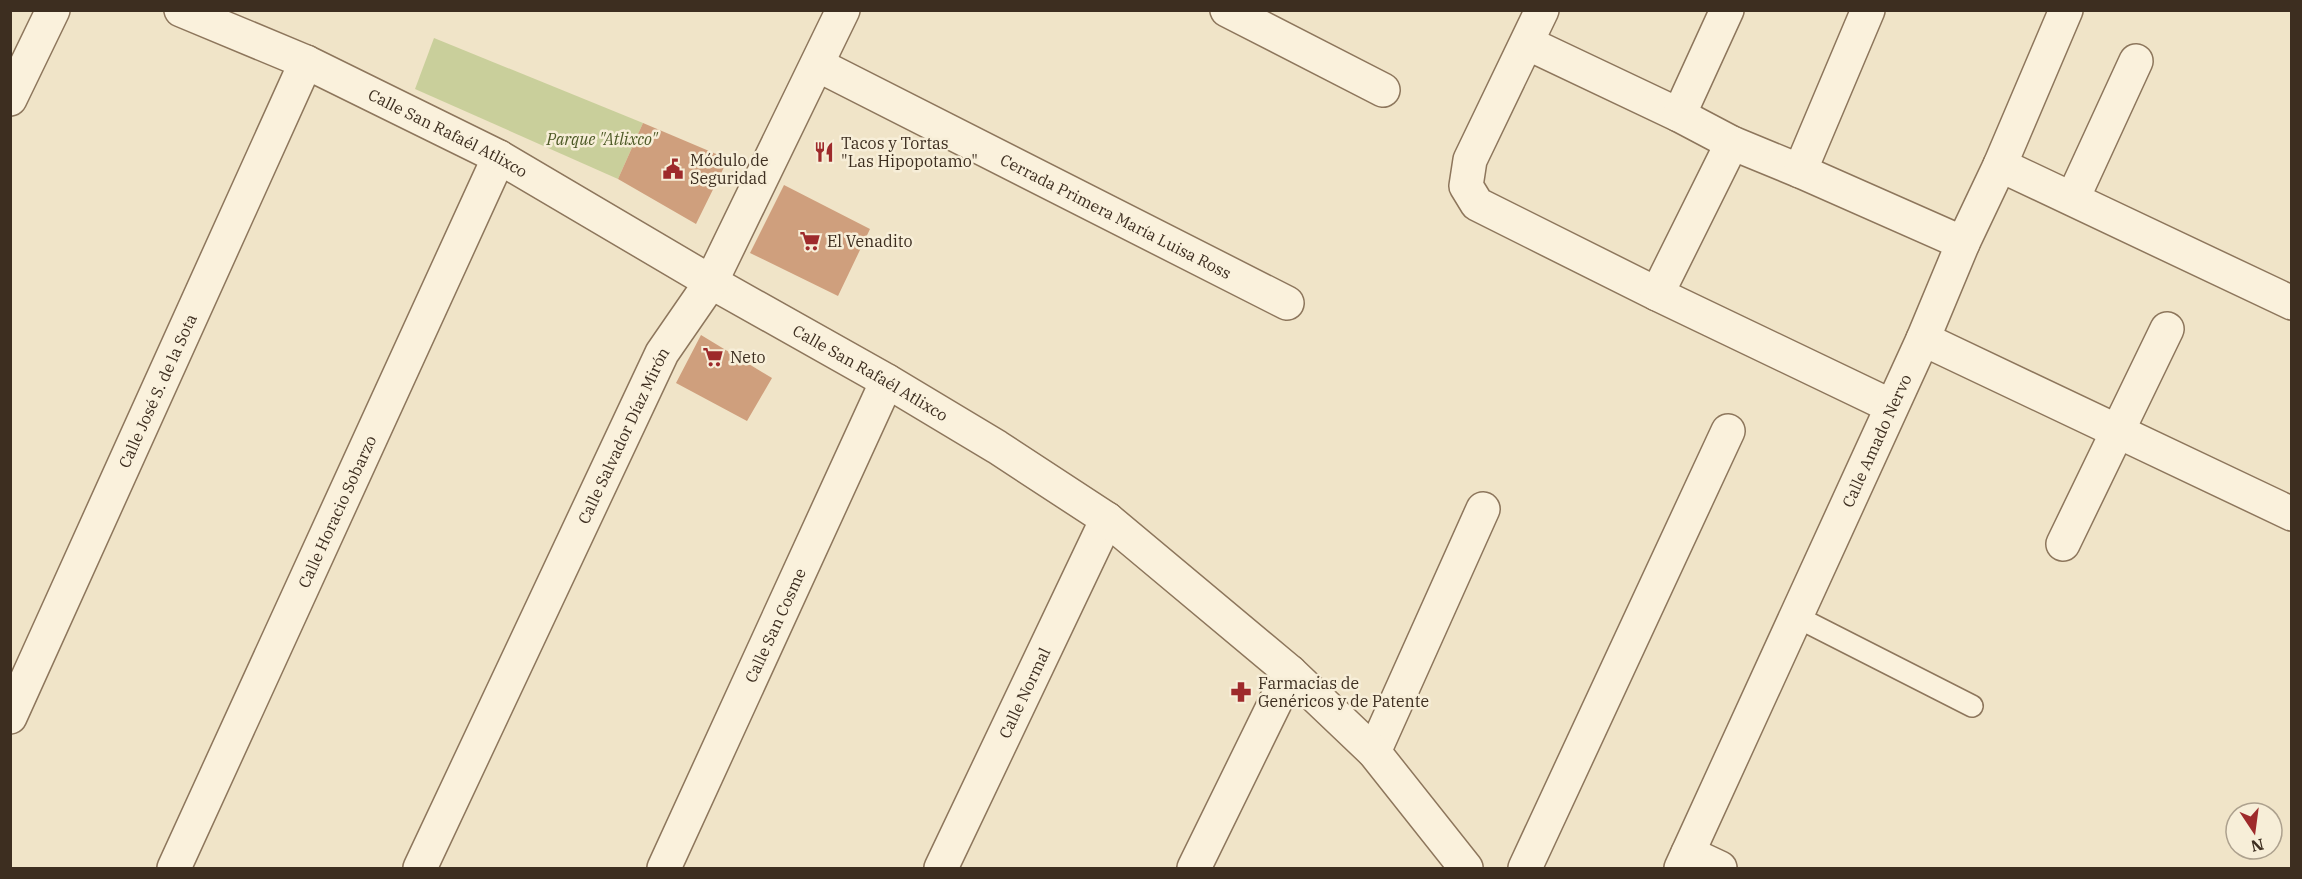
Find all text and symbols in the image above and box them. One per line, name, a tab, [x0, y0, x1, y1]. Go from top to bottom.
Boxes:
street label: Calle San Rafaél Atlixco	[365, 84, 531, 182]
park label: Parque "Atlixco"	[545, 129, 659, 149]
place label: Tacos y Tortas "Las Hipopotamo"	[841, 133, 978, 171]
restaurant icon: Tacos y Tortas "Las Hipopotamo"	[812, 140, 836, 164]
street label: Cerrada Primera María Luisa Ross	[997, 149, 1235, 283]
place label: Módulo de Seguridad	[690, 150, 769, 188]
public building icon: Módulo de Seguridad	[661, 157, 685, 181]
supermarket icon: El Venadito	[798, 229, 822, 253]
place label: El Venadito	[827, 231, 913, 251]
street label: Calle José S. de la Sota	[114, 310, 201, 471]
street label: Calle San Rafaél Atlixco	[789, 320, 952, 425]
street label: Calle Salvador Díaz Mirón	[573, 343, 673, 527]
supermarket icon: Neto	[701, 345, 725, 369]
place label: Neto	[730, 347, 766, 367]
street label: Calle Amado Nervo	[1837, 371, 1916, 510]
street label: Calle Horacio Sobarzo	[293, 432, 380, 591]
street label: Calle San Cosme	[740, 565, 810, 686]
street label: Calle Normal	[994, 644, 1055, 741]
place label: Farmacias de Genéricos y de Patente	[1258, 673, 1429, 711]
pharmacy icon: Farmacias de Genéricos y de Patente	[1229, 680, 1253, 704]
north arrow	[2224, 801, 2284, 861]
text: N	[2249, 834, 2266, 857]

